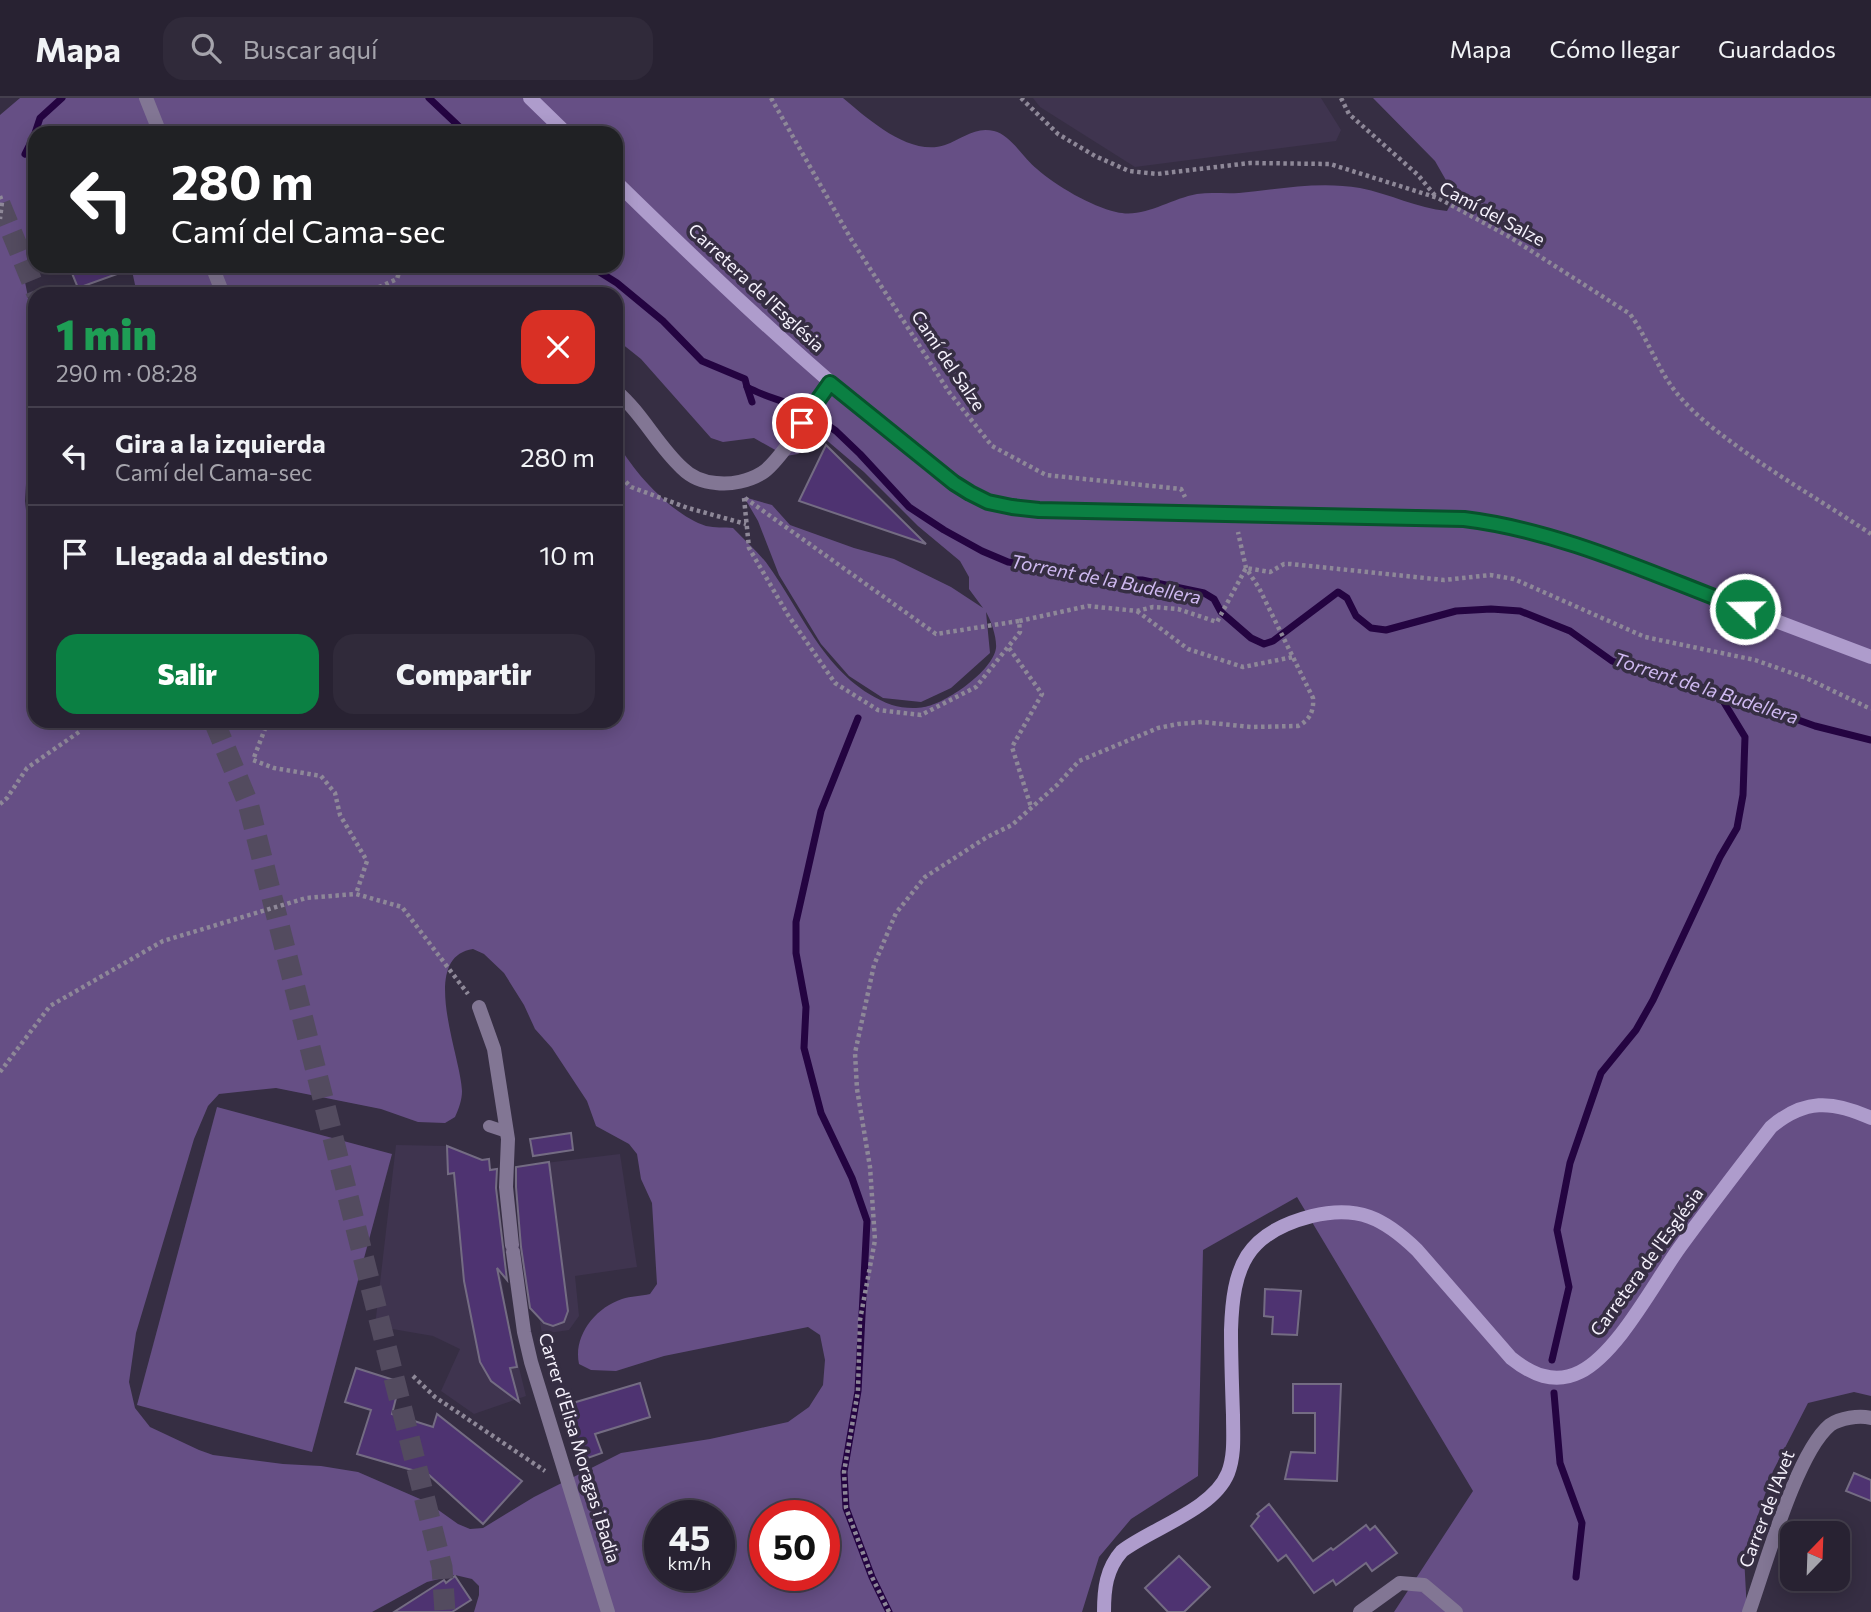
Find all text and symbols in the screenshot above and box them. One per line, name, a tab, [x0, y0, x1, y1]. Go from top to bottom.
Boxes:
search box	[163, 17, 653, 80]
text: Mapa	[35, 28, 121, 69]
icon: search	[187, 29, 225, 67]
text: Buscar aquí	[243, 33, 378, 64]
text: Mapa	[1449, 34, 1512, 63]
text: Cómo llegar	[1550, 34, 1680, 63]
text: Guardados	[1718, 34, 1836, 63]
text: 280 m	[171, 150, 314, 210]
icon: left	[56, 154, 147, 245]
street label: Camí del Salze	[1436, 176, 1549, 250]
text: Camí del Cama-sec	[171, 210, 446, 250]
street label: Carretera de l'Església	[684, 218, 829, 356]
street label: Camí del Salze	[907, 306, 990, 415]
text: 1 min	[56, 307, 157, 359]
button: close	[521, 310, 595, 384]
text: 290 m · 08:28	[56, 359, 197, 387]
pin	[772, 393, 832, 453]
icon: arrive	[783, 404, 821, 442]
text: Gira a la izquierda	[115, 427, 326, 458]
icon: left	[56, 437, 94, 475]
text: 280 m	[520, 441, 595, 472]
text: Camí del Cama-sec	[115, 458, 312, 486]
icon: arrive	[56, 535, 94, 573]
text: Llegada al destino	[115, 539, 328, 570]
text: 10 m	[539, 539, 595, 570]
water label: Torrent de la Budellera	[1009, 549, 1203, 608]
position arrow	[1708, 572, 1782, 646]
button: Salir	[56, 634, 319, 714]
button: Compartir	[333, 634, 595, 714]
water label: Torrent de la Budellera	[1611, 647, 1802, 728]
street label: Carretera de l'Església	[1585, 1183, 1707, 1340]
street label: Carrer d'Elisa Moragas i Badia	[534, 1330, 625, 1565]
street label: Carrer de l'Avet	[1734, 1447, 1799, 1570]
speed limit sign: 50	[749, 1500, 840, 1591]
text: 45	[669, 1515, 710, 1558]
north arrow	[1780, 1521, 1850, 1591]
map controls	[1780, 1521, 1850, 1591]
text: km/h	[668, 1552, 711, 1574]

